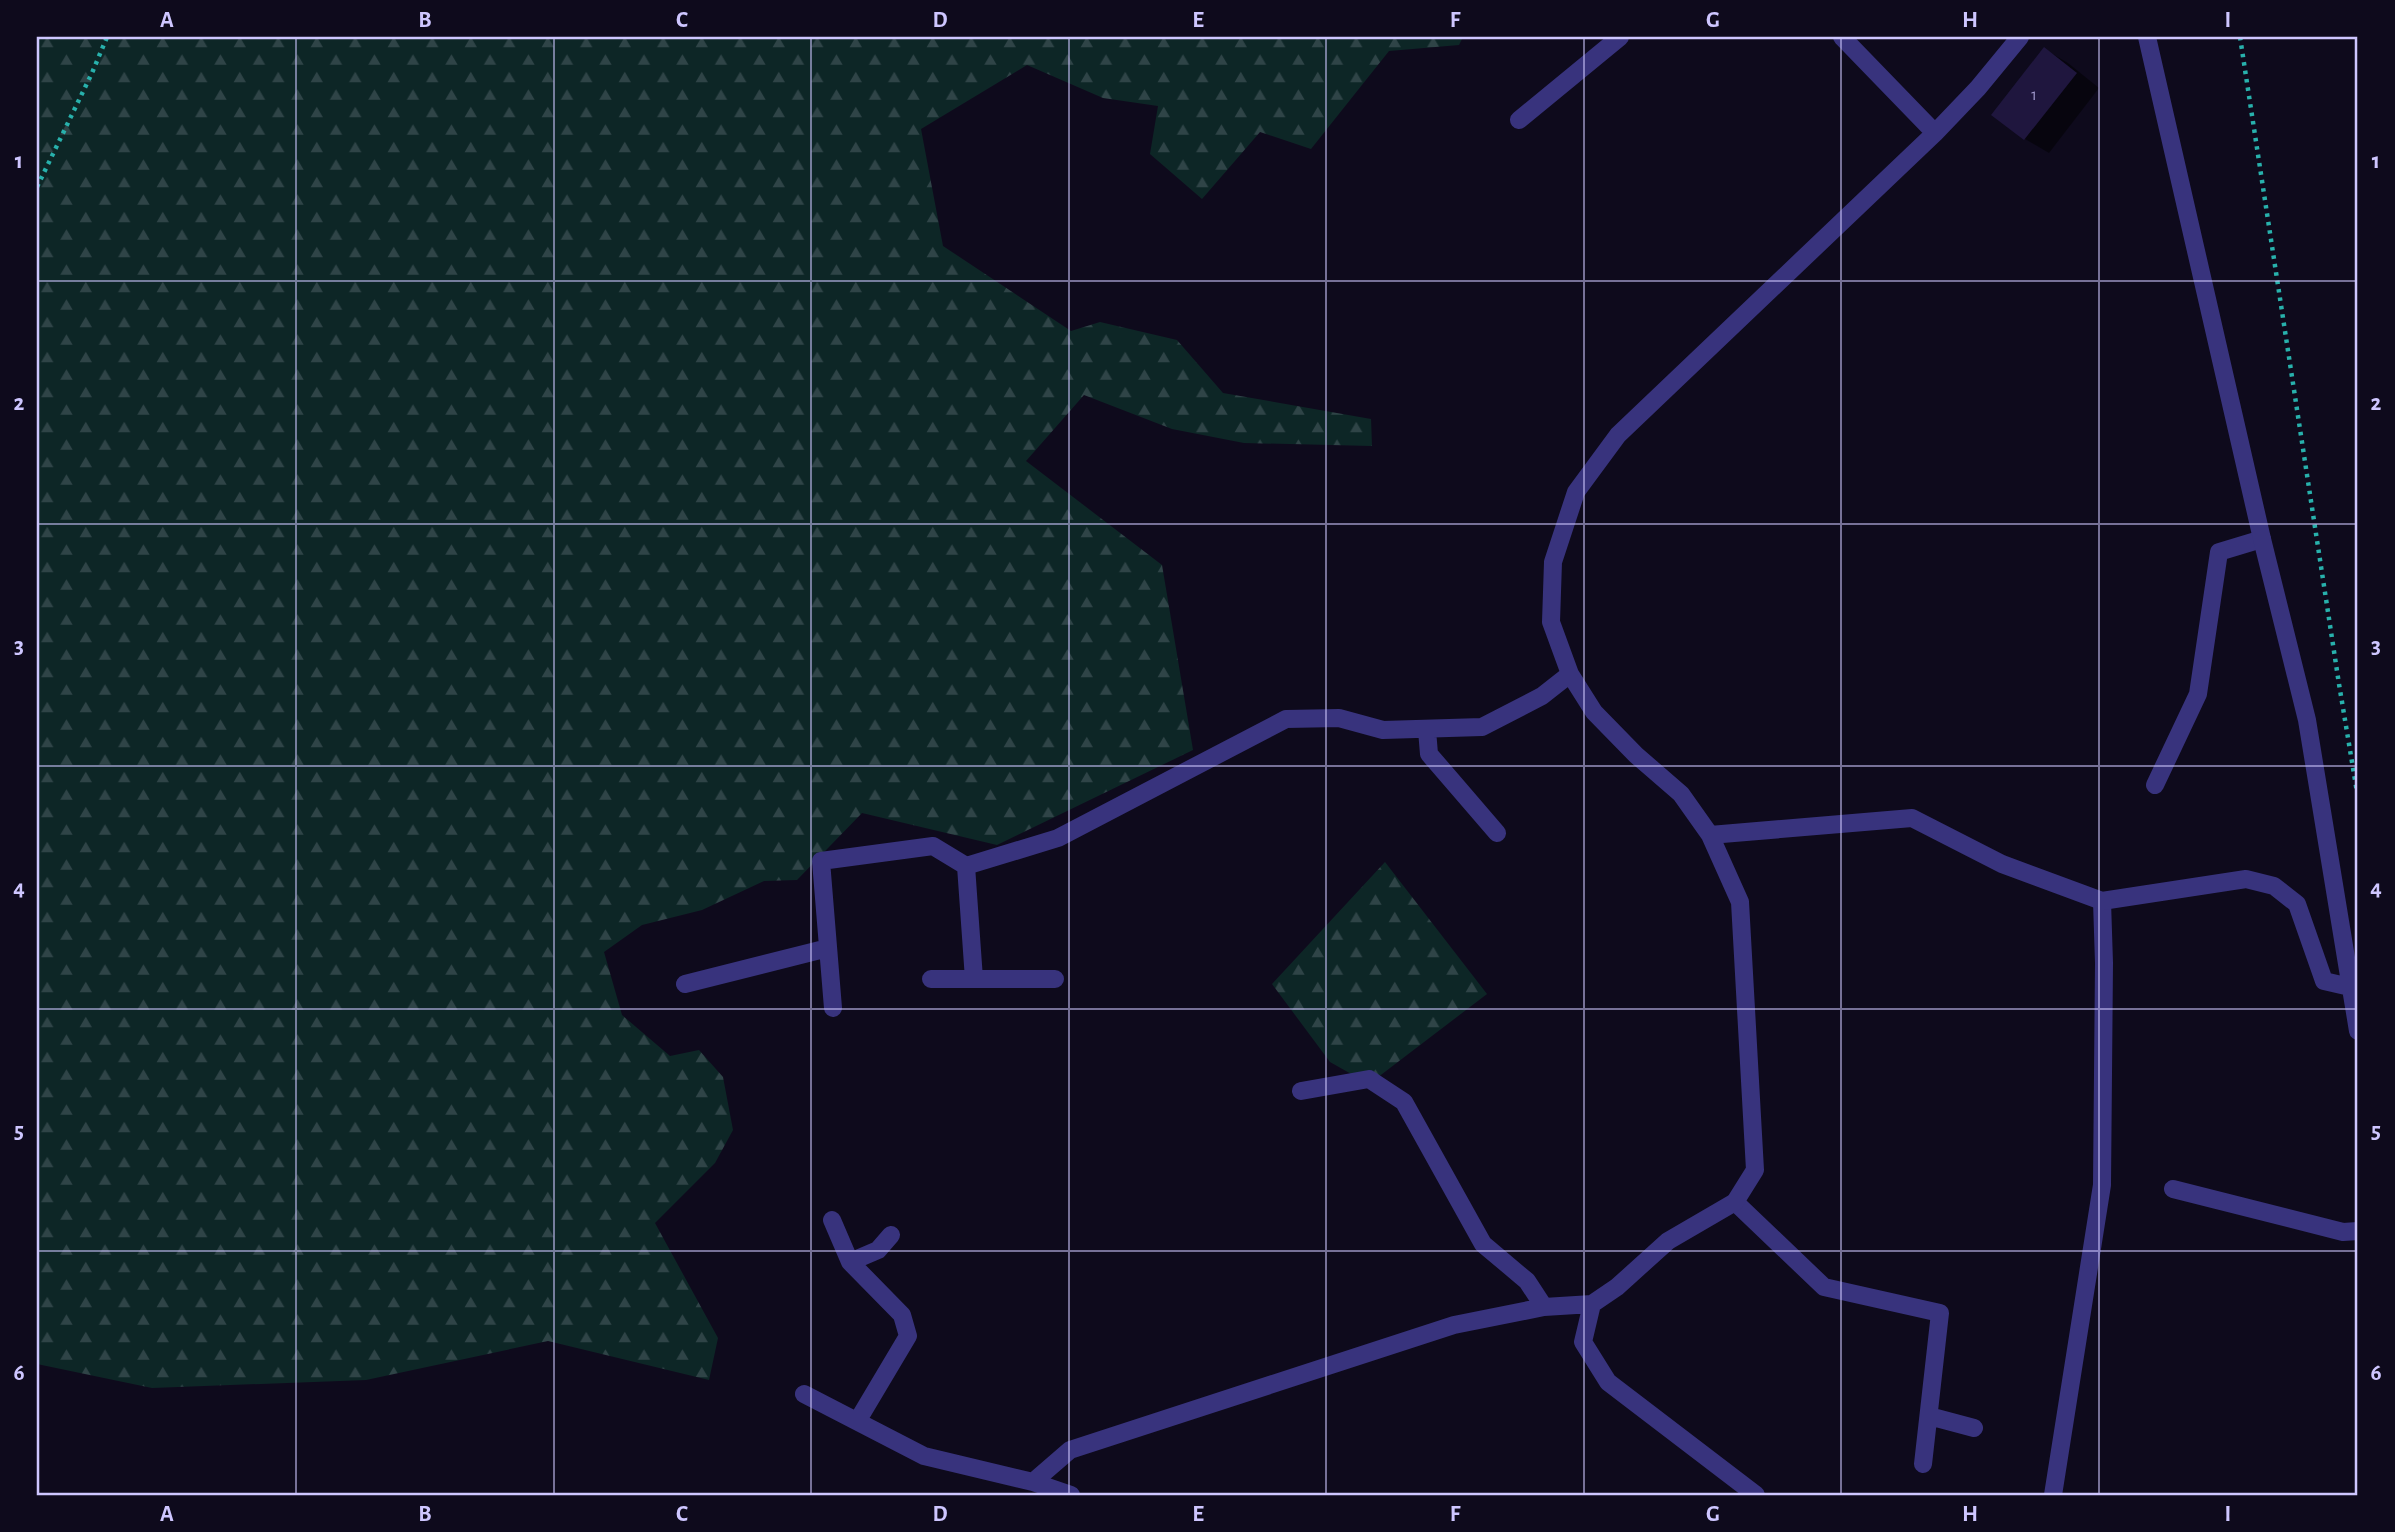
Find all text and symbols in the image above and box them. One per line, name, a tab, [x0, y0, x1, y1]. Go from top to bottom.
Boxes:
text: A	[160, 9, 174, 32]
text: B	[418, 9, 432, 32]
text: C	[676, 9, 688, 32]
text: D	[932, 9, 948, 32]
text: E	[1192, 9, 1204, 32]
text: F	[1450, 9, 1461, 32]
text: G	[1706, 9, 1720, 32]
text: H	[1962, 9, 1978, 32]
text: I	[2225, 9, 2231, 32]
house number: 1	[2031, 87, 2037, 103]
text: 1	[15, 150, 23, 173]
text: 1	[2372, 150, 2380, 173]
text: 2	[14, 392, 25, 415]
text: 2	[2371, 392, 2382, 415]
text: 3	[14, 635, 24, 658]
text: 3	[2371, 635, 2381, 658]
text: 4	[13, 877, 25, 900]
text: 4	[2370, 877, 2382, 900]
text: 5	[14, 1120, 24, 1143]
text: 5	[2371, 1120, 2381, 1143]
text: 6	[13, 1362, 25, 1385]
text: 6	[2370, 1362, 2382, 1385]
text: A	[160, 1503, 174, 1526]
text: B	[418, 1503, 432, 1526]
text: C	[676, 1503, 688, 1526]
text: D	[932, 1503, 948, 1526]
text: E	[1192, 1503, 1204, 1526]
text: F	[1450, 1503, 1461, 1526]
text: G	[1706, 1503, 1720, 1526]
text: H	[1962, 1503, 1978, 1526]
text: I	[2225, 1503, 2231, 1526]

